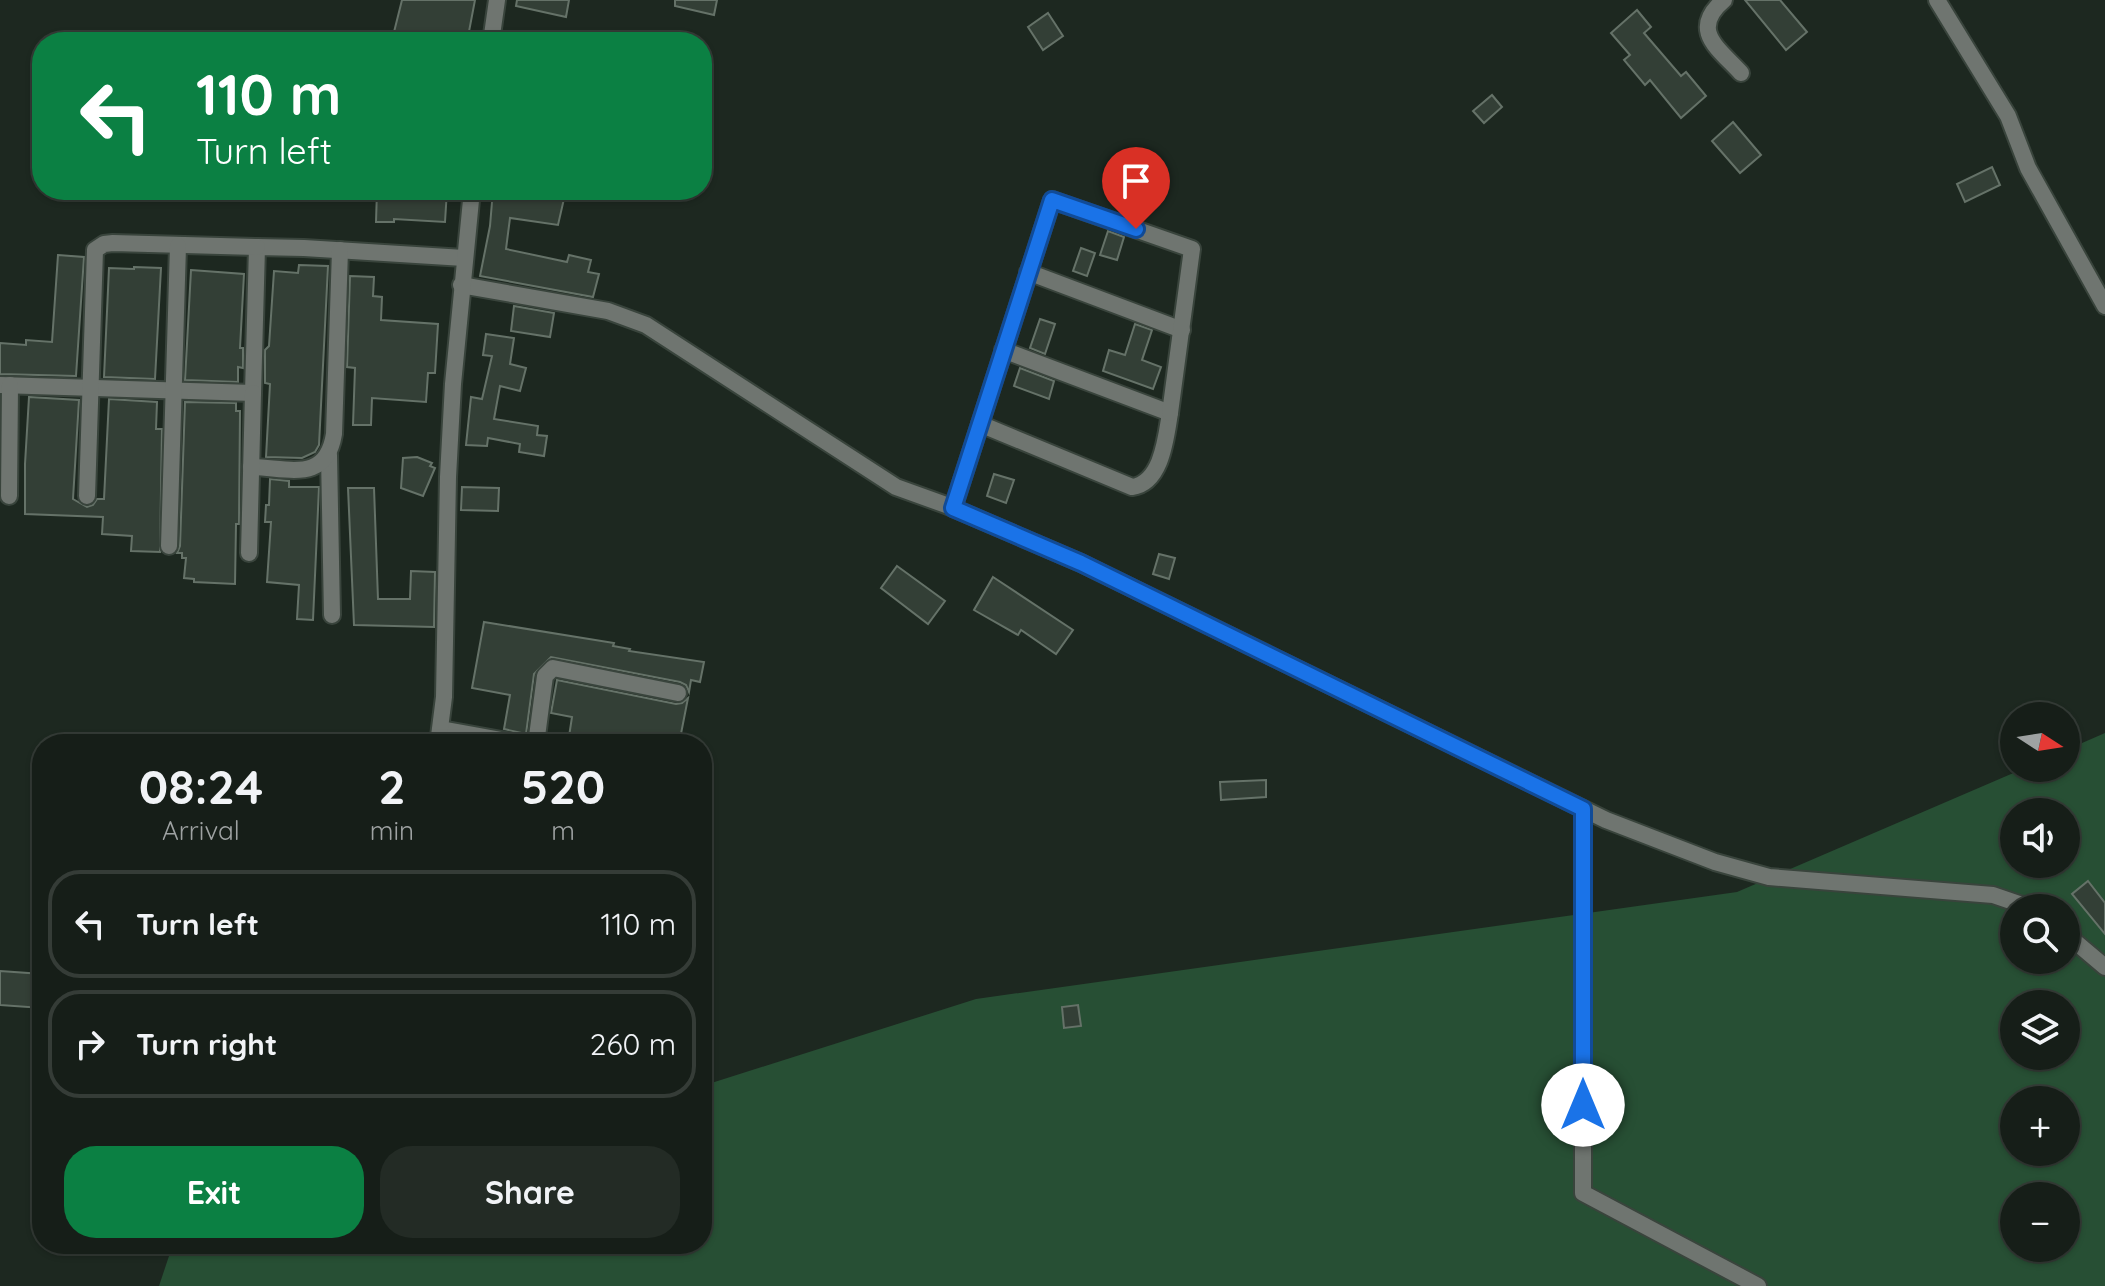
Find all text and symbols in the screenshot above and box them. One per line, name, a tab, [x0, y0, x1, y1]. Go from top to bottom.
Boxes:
text: 110 m	[196, 59, 341, 129]
icon: left	[64, 64, 168, 168]
text: Turn left	[196, 128, 332, 173]
pin	[1102, 147, 1170, 229]
icon: arrive	[1114, 159, 1158, 203]
north arrow	[2000, 702, 2080, 782]
map controls	[2000, 702, 2080, 1262]
text: 08:24	[139, 756, 263, 816]
text: 2	[378, 756, 406, 816]
text: 520	[521, 756, 605, 816]
button: sound	[2000, 798, 2080, 878]
text: Arrival	[162, 814, 240, 847]
text: min	[370, 814, 414, 847]
text: m	[551, 814, 575, 847]
button: search	[2000, 894, 2080, 974]
icon: left	[68, 902, 112, 946]
text: Turn left	[136, 905, 259, 943]
text: 110 m	[600, 905, 676, 943]
button: layers	[2000, 990, 2080, 1070]
icon: right	[68, 1022, 112, 1066]
text: Turn right	[136, 1025, 277, 1063]
text: 260 m	[590, 1025, 676, 1063]
position arrow	[1541, 1063, 1625, 1147]
button: +	[2000, 1086, 2080, 1166]
button: Exit	[64, 1146, 364, 1238]
button: Share	[380, 1146, 680, 1238]
button: −	[2000, 1182, 2080, 1262]

